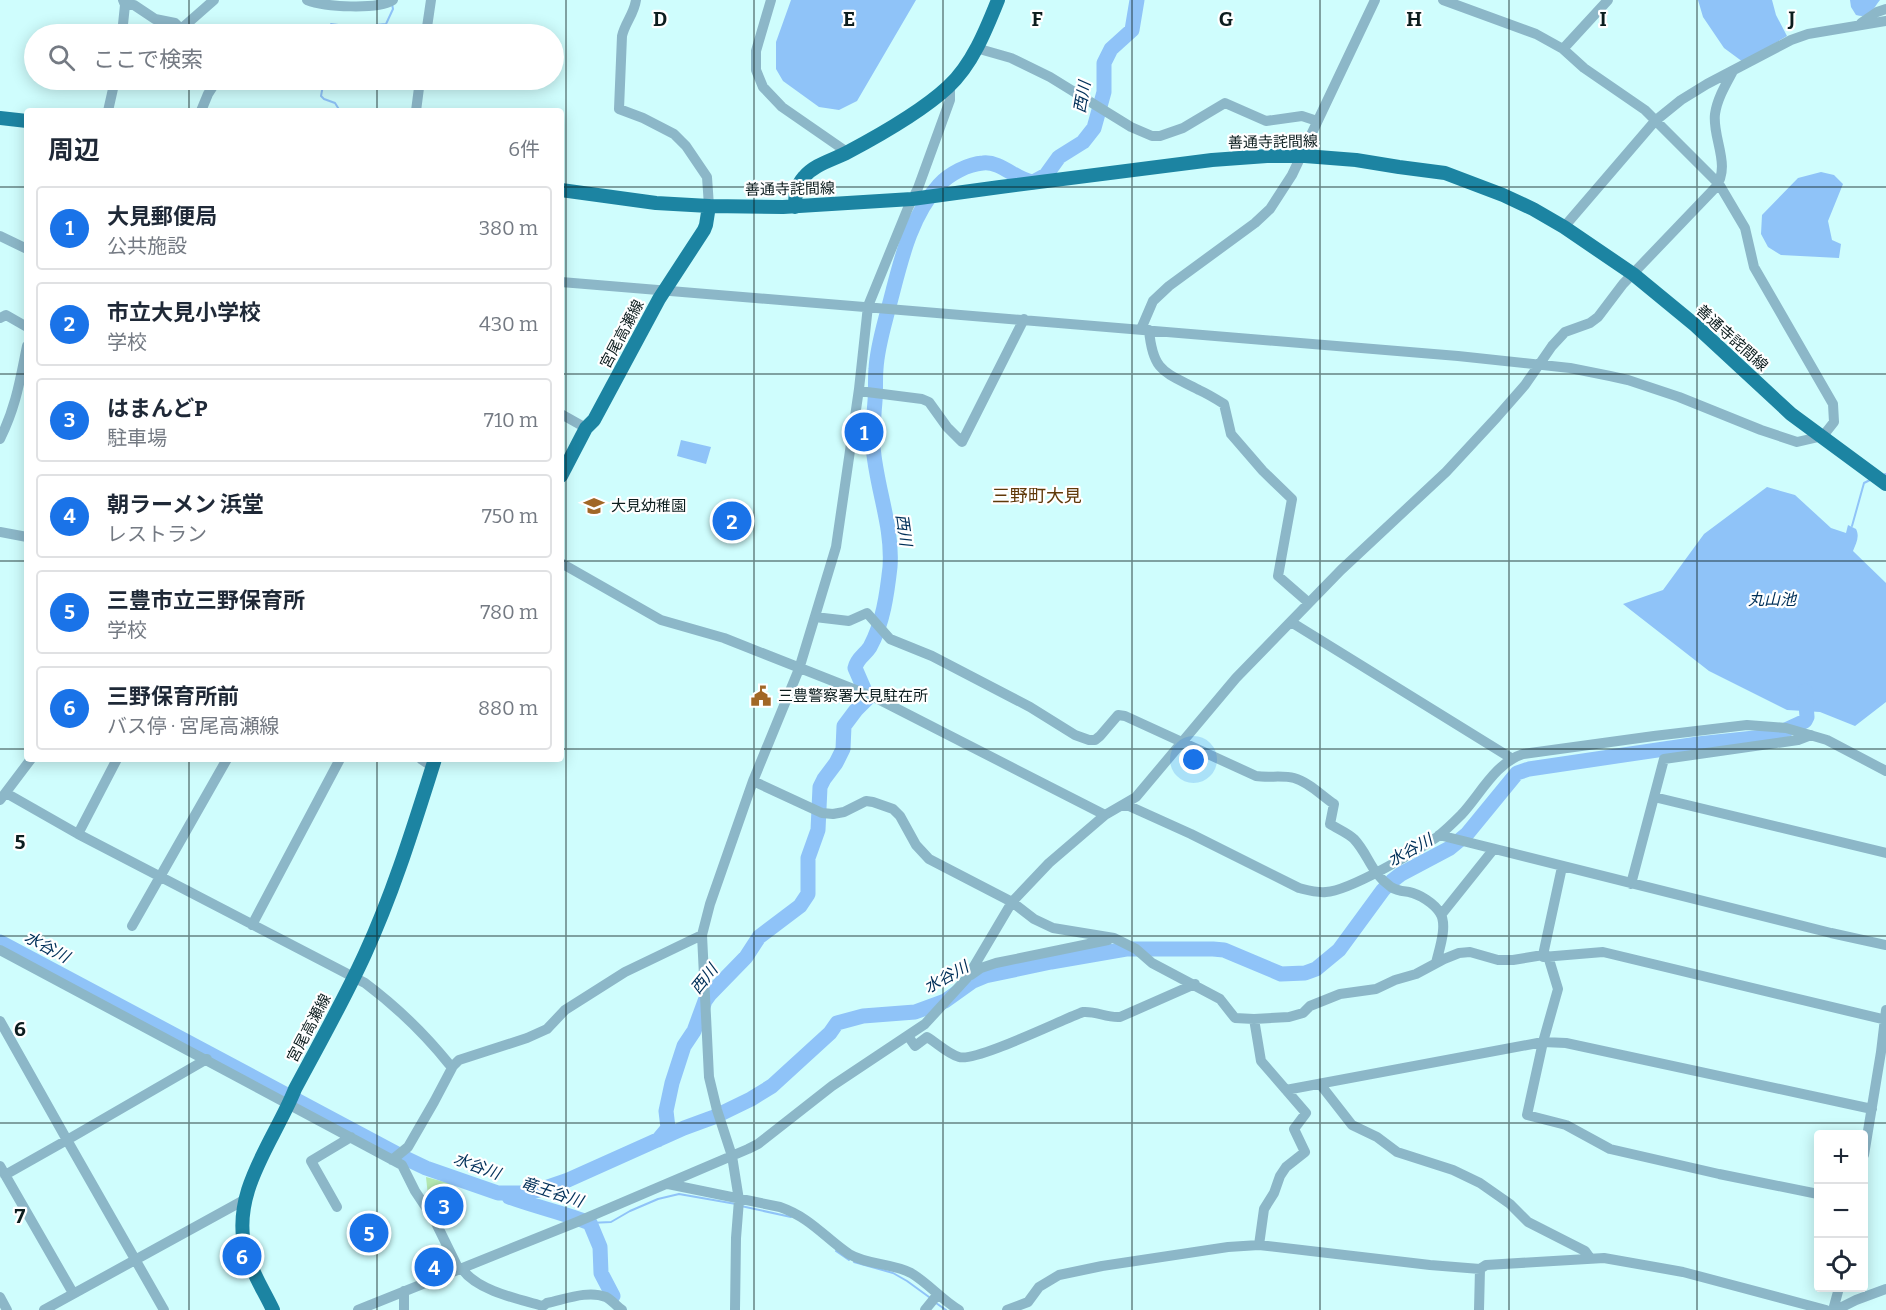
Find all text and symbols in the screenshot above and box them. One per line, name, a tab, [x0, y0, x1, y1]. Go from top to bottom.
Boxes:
text: D	[653, 7, 667, 31]
text: E	[843, 7, 855, 31]
text: F	[1031, 7, 1043, 31]
text: G	[1219, 7, 1233, 31]
text: H	[1406, 7, 1422, 31]
text: I	[1599, 7, 1607, 31]
text: J	[1788, 7, 1796, 31]
search box	[24, 24, 564, 90]
icon: search	[45, 41, 78, 74]
text: ここで検索	[93, 46, 203, 73]
water label: 西川	[1070, 78, 1094, 114]
street label: 善通寺詫間線	[1228, 132, 1318, 152]
text: 周辺	[48, 135, 100, 166]
text: 6件	[508, 137, 540, 161]
street label: 善通寺詫間線	[745, 179, 835, 199]
text: 大見郵便局	[107, 203, 217, 230]
text: 1	[65, 216, 74, 240]
text: 380 m	[479, 216, 538, 240]
text: 公共施設	[107, 234, 187, 258]
street label: 宮尾高瀬線	[596, 297, 648, 371]
text: 市立大見小学校	[107, 299, 261, 326]
street label: 善通寺詫間線	[1693, 301, 1771, 375]
text: 2	[64, 312, 75, 336]
text: 430 m	[479, 312, 538, 336]
text: 学校	[107, 330, 147, 354]
text: はまんどP	[107, 395, 208, 422]
text: 3	[64, 408, 75, 432]
text: 710 m	[484, 408, 538, 432]
pin: 1	[844, 410, 884, 454]
text: 駐車場	[107, 426, 167, 450]
district label: 三野町大見	[992, 485, 1082, 507]
text: 朝ラーメン 浜堂	[107, 491, 264, 518]
school or university icon: 大見幼稚園	[582, 494, 606, 518]
place label: 大見幼稚園	[611, 497, 686, 515]
pin: 2	[712, 498, 752, 544]
text: 4	[63, 504, 76, 528]
text: 750 m	[482, 504, 538, 528]
water label: 西川	[892, 513, 916, 549]
text: レストラン	[107, 522, 207, 546]
text: 三豊市立三野保育所	[107, 587, 305, 614]
water label: 丸山池	[1748, 590, 1798, 609]
text: 5	[64, 600, 75, 624]
text: 780 m	[480, 600, 538, 624]
text: 学校	[107, 618, 147, 642]
text: 三野保育所前	[107, 683, 239, 710]
public building icon: 三豊警察署大見駐在所	[749, 684, 773, 708]
place label: 三豊警察署大見駐在所	[778, 687, 928, 705]
text: 6	[64, 696, 75, 720]
text: 880 m	[478, 696, 538, 720]
text: バス停 · 宮尾高瀬線	[107, 714, 279, 738]
your location	[1179, 745, 1208, 774]
water label: 水谷川	[1384, 829, 1437, 870]
text: 5	[15, 830, 26, 854]
water label: 水谷川	[21, 927, 74, 968]
water label: 水谷川	[920, 956, 973, 997]
water label: 西川	[687, 959, 723, 997]
street label: 宮尾高瀬線	[283, 991, 335, 1065]
text: 6	[14, 1017, 26, 1041]
map controls	[1814, 1130, 1868, 1292]
button: +	[1814, 1130, 1868, 1184]
water label: 水谷川	[451, 1149, 505, 1184]
water label: 竜王谷川	[519, 1173, 587, 1212]
pin: 3	[424, 1184, 464, 1228]
button: −	[1814, 1184, 1868, 1238]
text: 7	[15, 1204, 26, 1228]
pin: 5	[350, 1210, 388, 1256]
pin: 6	[222, 1234, 262, 1278]
button: locate	[1814, 1238, 1868, 1292]
pin: 4	[414, 1244, 454, 1290]

